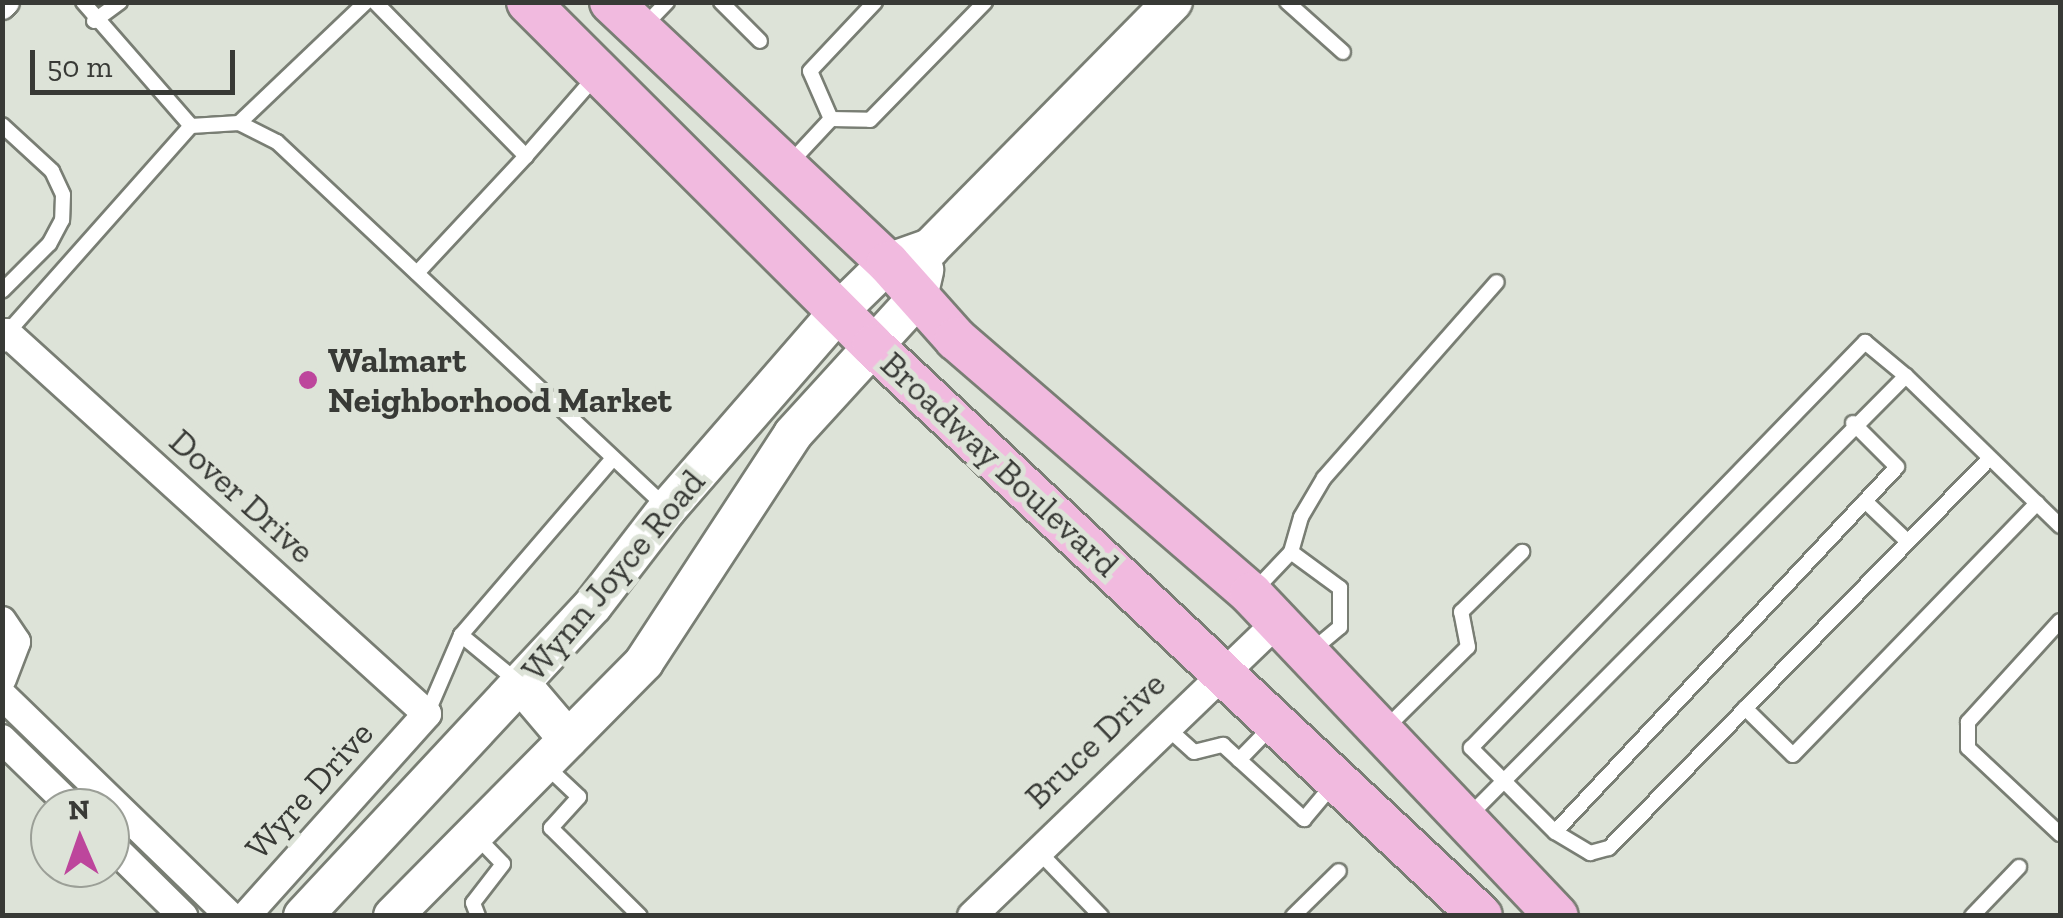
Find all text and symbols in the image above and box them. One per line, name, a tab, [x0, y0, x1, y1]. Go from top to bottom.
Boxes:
scale bar	[35, 30, 240, 92]
text: 50 m	[47, 49, 112, 85]
place label: Walmart Neighborhood Market	[328, 339, 672, 421]
street label: Broadway Boulevard	[872, 343, 1128, 585]
marker: Walmart Neighborhood Market	[297, 369, 319, 391]
street label: Dover Drive	[161, 420, 323, 572]
street label: Wynn Joyce Road	[512, 461, 714, 689]
street label: Bruce Drive	[1016, 663, 1174, 817]
street label: Wyre Drive	[236, 712, 382, 868]
north arrow	[30, 788, 130, 888]
text: N	[68, 793, 90, 826]

